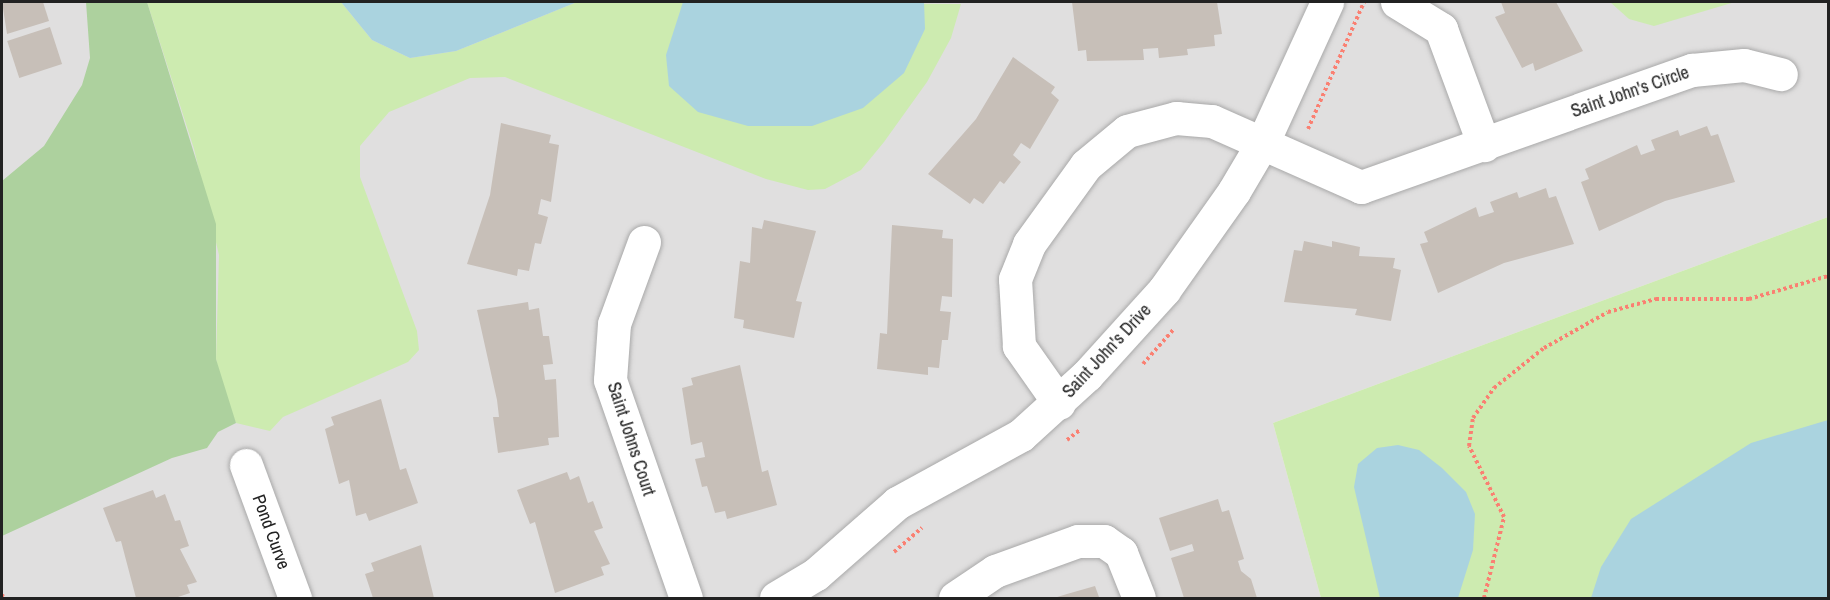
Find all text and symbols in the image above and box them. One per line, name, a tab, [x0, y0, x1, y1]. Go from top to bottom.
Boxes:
street label: Saint John's Circle	[1568, 62, 1692, 122]
street label: Saint John's Drive	[1058, 300, 1156, 402]
street label: Saint Johns Court	[602, 379, 660, 499]
street label: Pond Curve	[248, 492, 294, 572]

